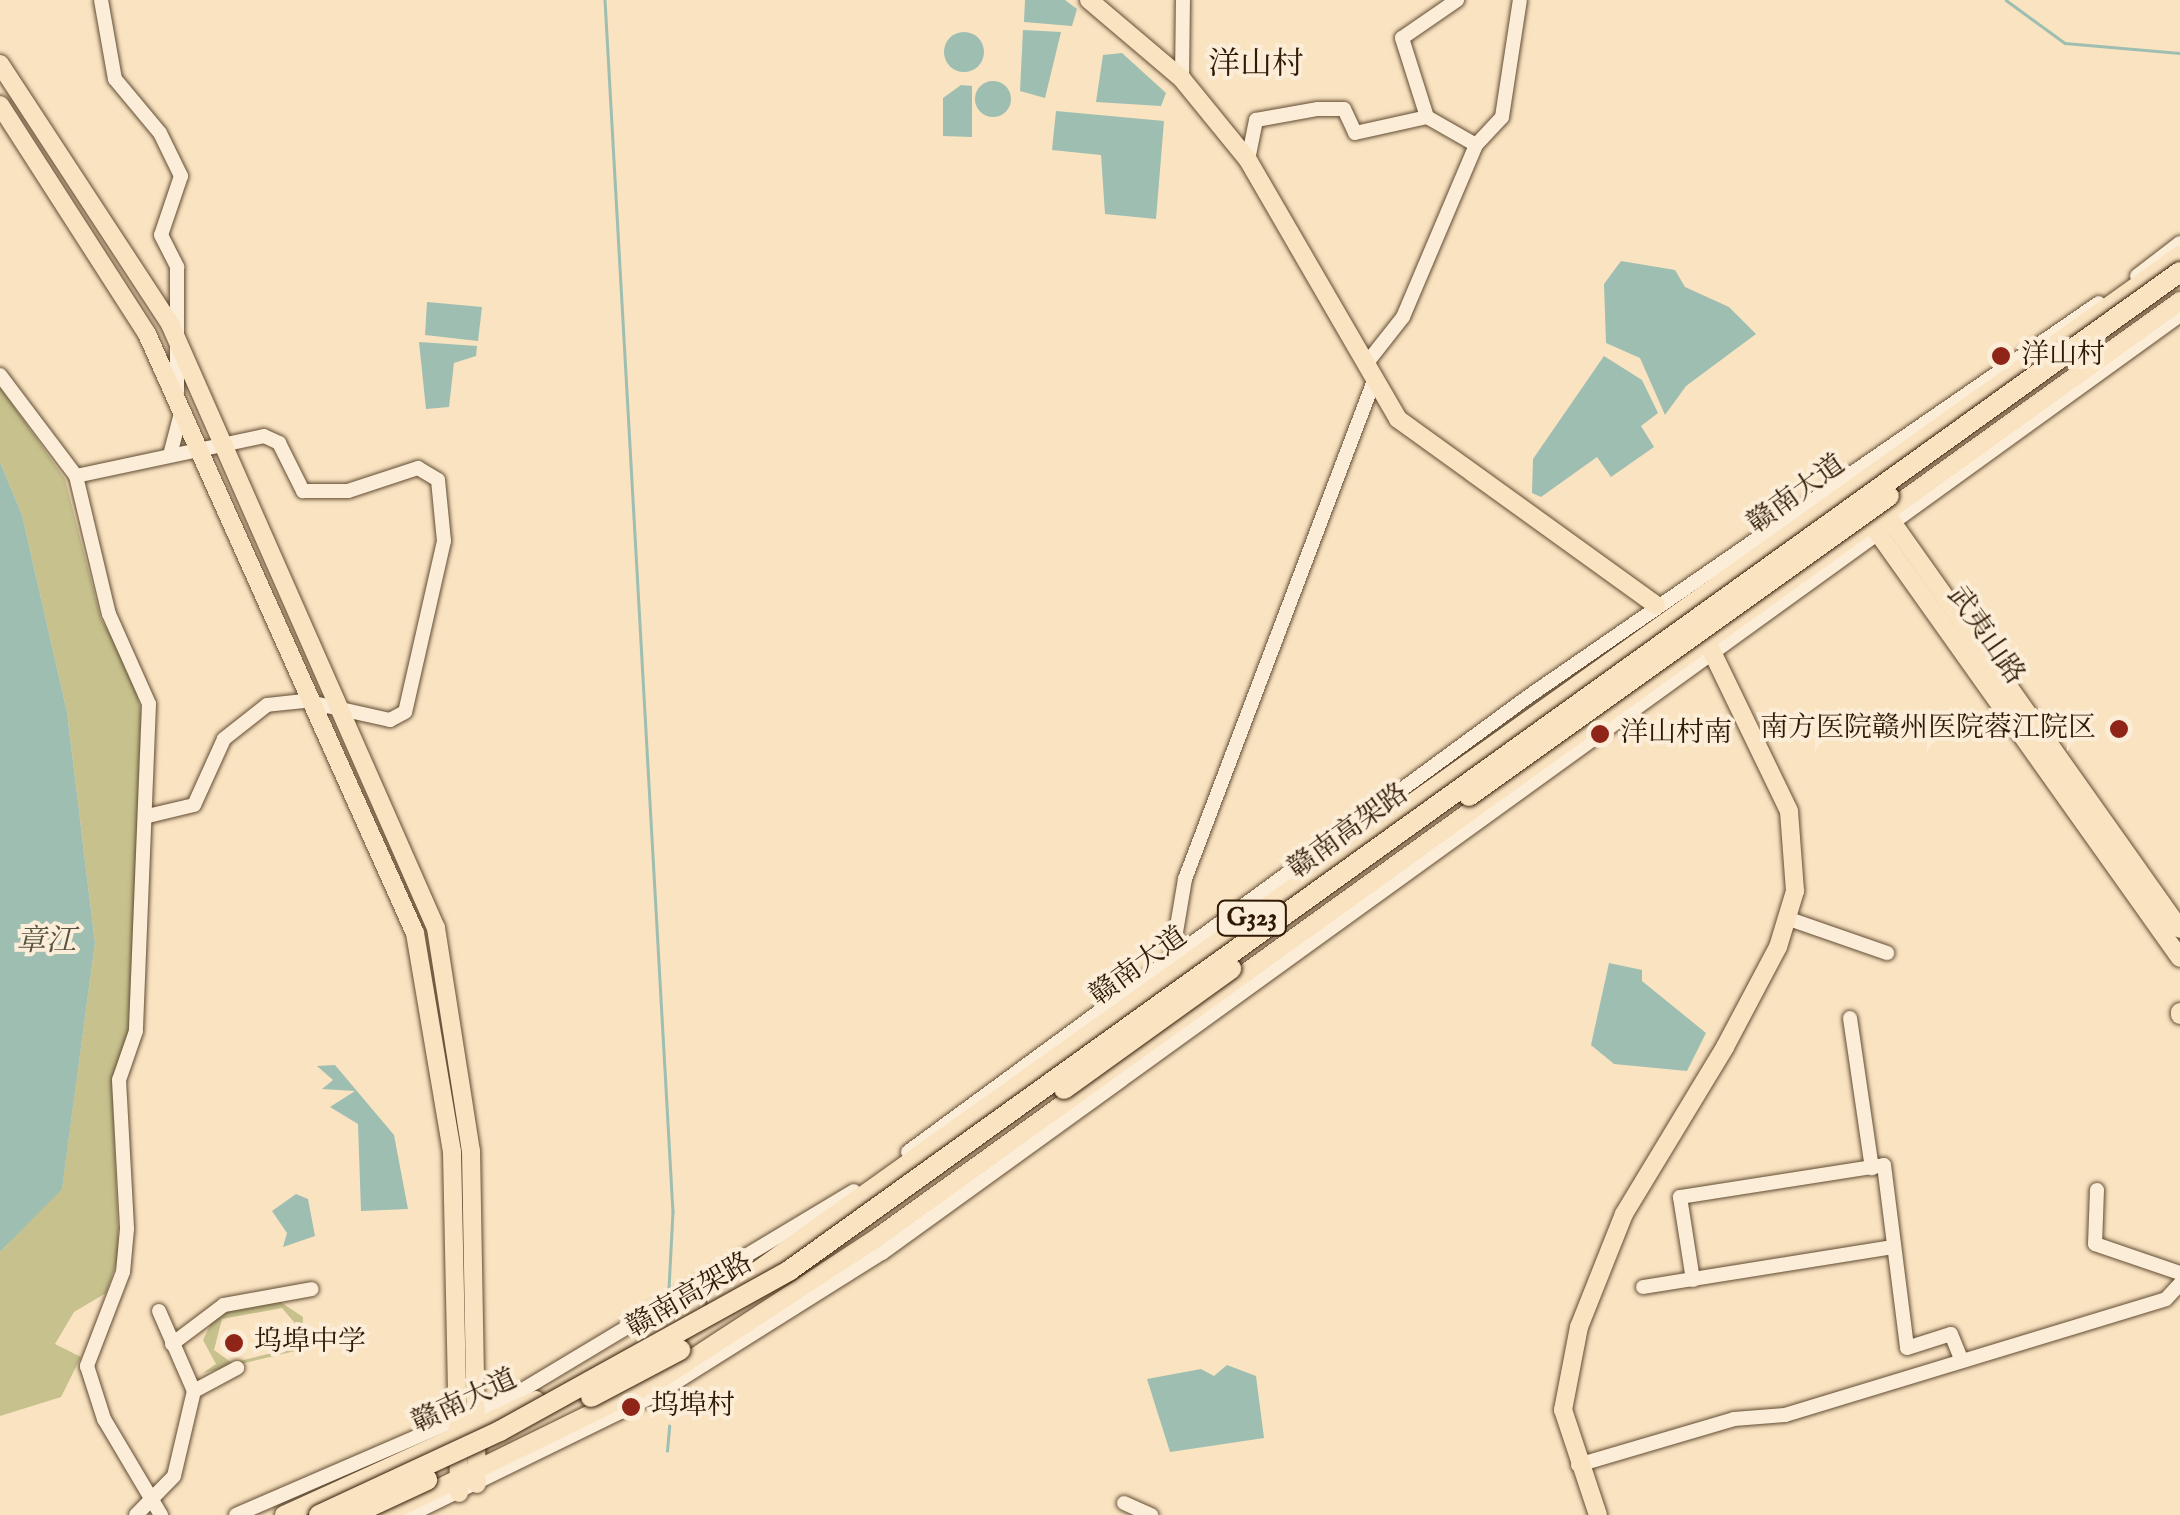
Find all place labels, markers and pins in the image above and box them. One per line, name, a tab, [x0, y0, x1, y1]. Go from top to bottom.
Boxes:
place label: 洋山村	[2021, 339, 2105, 373]
marker: 洋山村	[1990, 345, 2012, 367]
place label: 南方医院赣州医院蓉江院区	[1760, 712, 2096, 746]
marker: 南方医院赣州医院蓉江院区	[2106, 716, 2132, 742]
place label: 洋山村南	[1620, 717, 1732, 751]
marker: 洋山村南	[1589, 723, 1611, 745]
place label: 坞埠中学	[254, 1326, 366, 1360]
marker: 坞埠中学	[223, 1332, 245, 1354]
place label: 坞埠村	[651, 1390, 735, 1424]
marker: 坞埠村	[620, 1396, 642, 1418]

